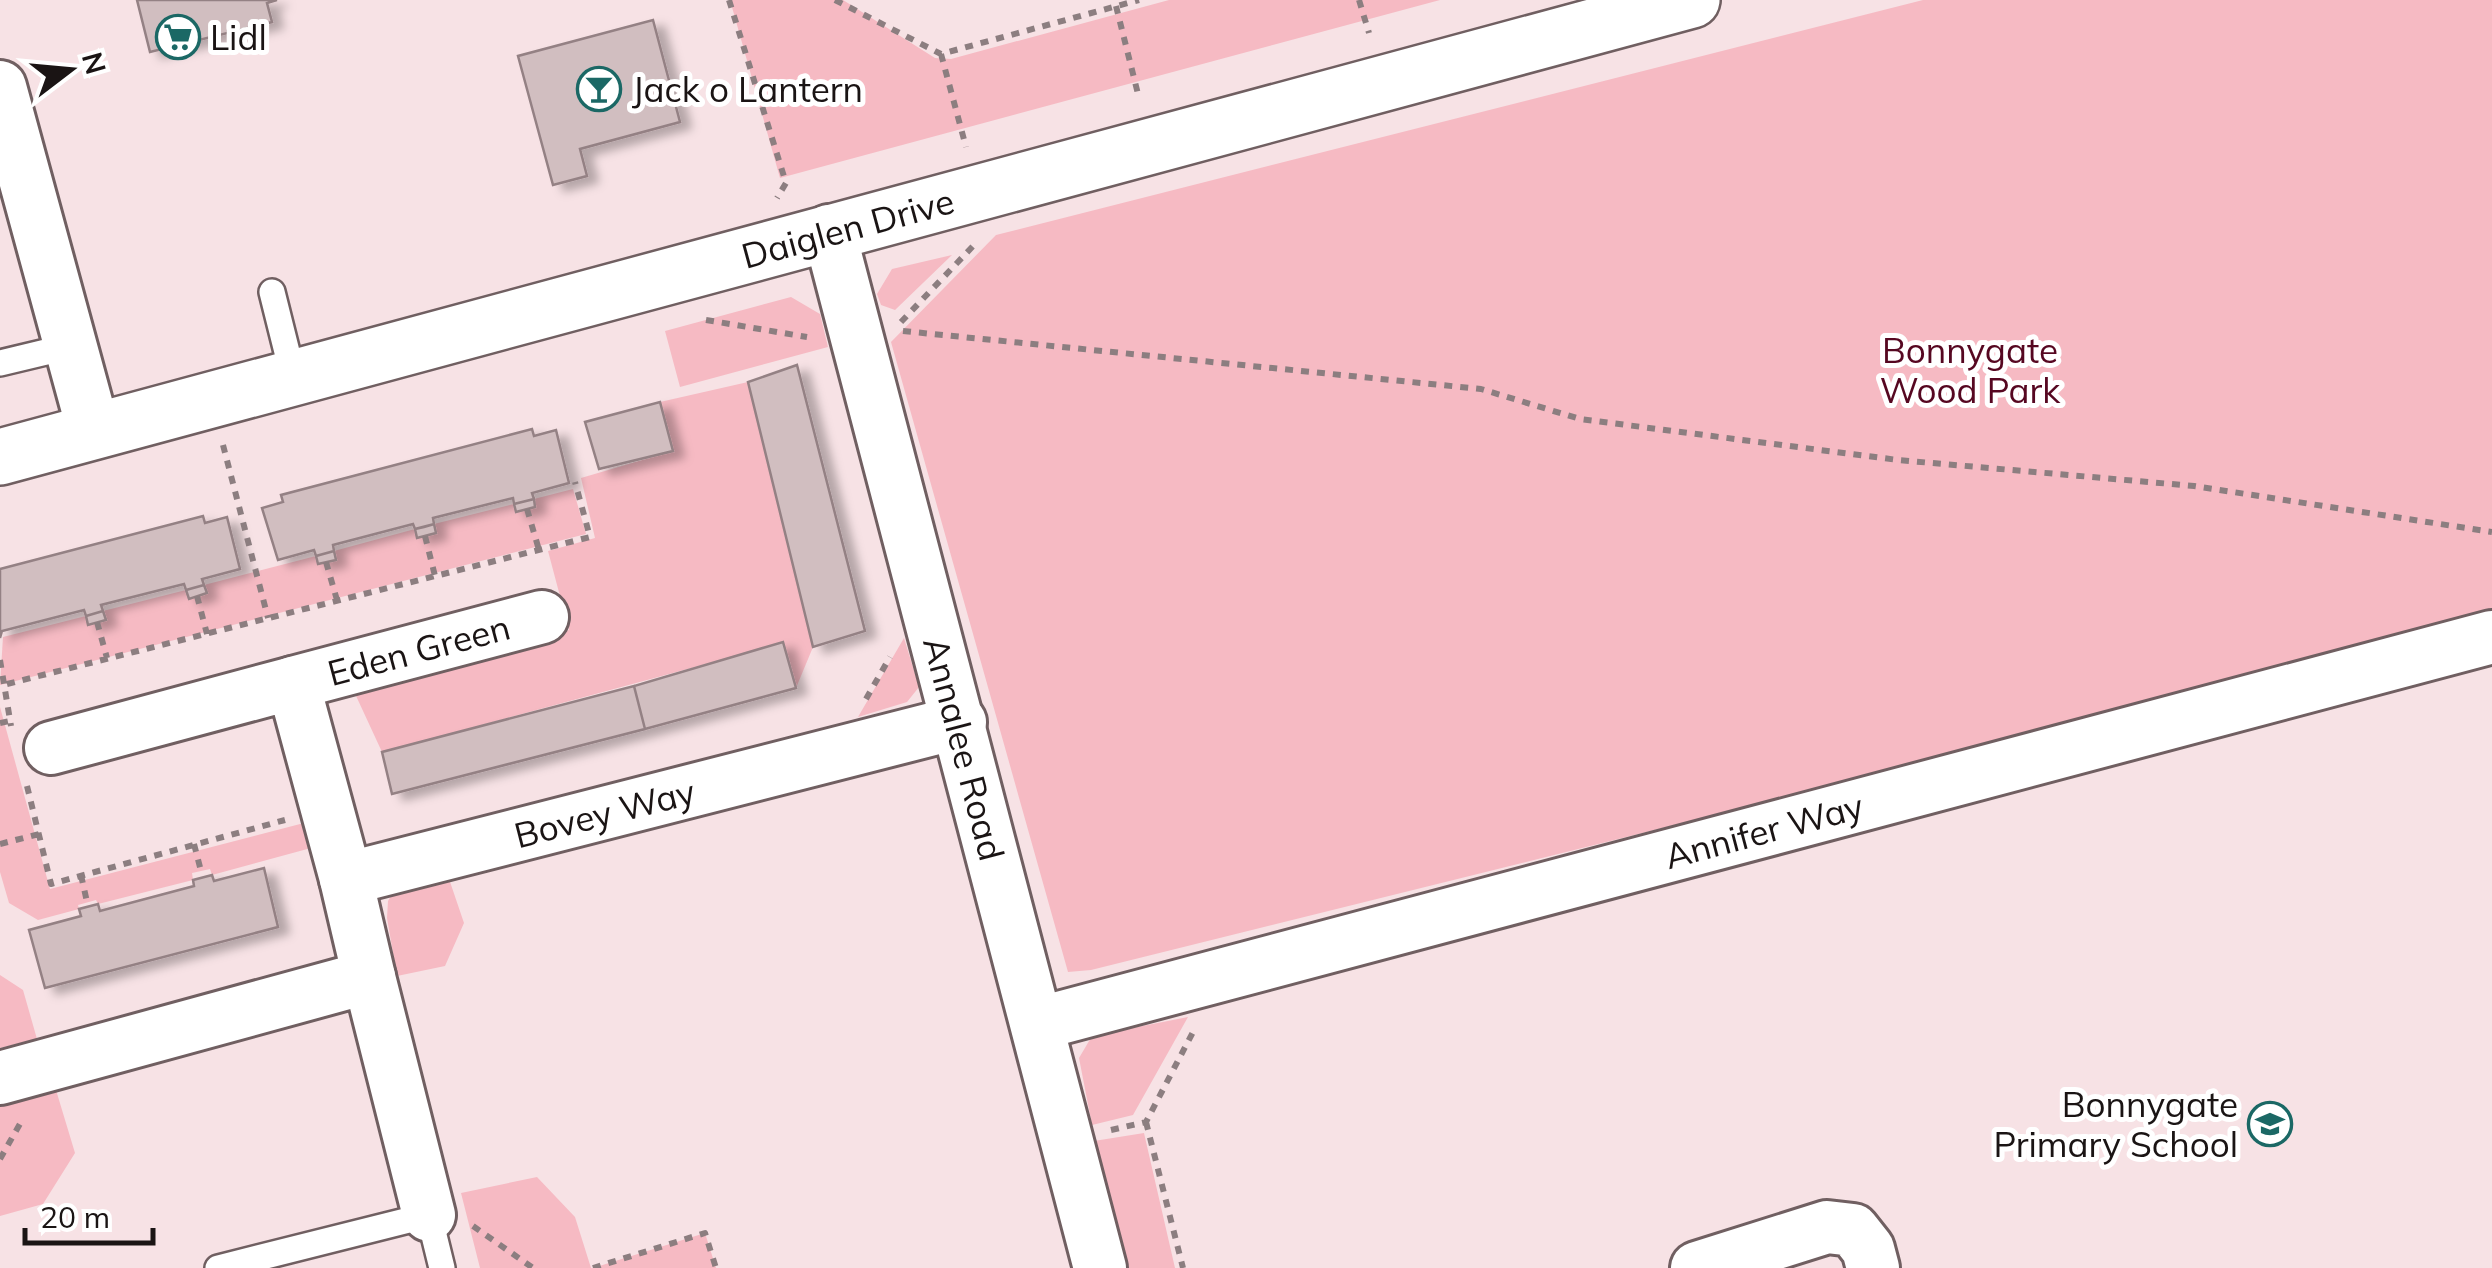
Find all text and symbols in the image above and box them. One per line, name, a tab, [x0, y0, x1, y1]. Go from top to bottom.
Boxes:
supermarket icon: Lidl	[155, 14, 201, 60]
place label: Lidl	[210, 15, 267, 59]
north arrow	[20, 20, 120, 120]
text: N	[75, 48, 114, 78]
bar icon: Jack o Lantern	[576, 66, 622, 112]
place label: Jack o Lantern	[632, 67, 863, 111]
street label: Daiglen Drive	[737, 178, 959, 278]
park label: Bonnygate Wood Park	[1880, 328, 2061, 412]
street label: Eden Green	[323, 604, 515, 695]
street label: Annalee Road	[914, 632, 1015, 865]
street label: Bovey Way	[509, 769, 700, 857]
street label: Annifer Way	[1660, 783, 1868, 878]
place label: Bonnygate Primary School	[1993, 1082, 2238, 1166]
school or university icon: Bonnygate Primary School	[2247, 1101, 2293, 1147]
scale bar	[25, 1183, 152, 1245]
text: 20 m	[40, 1198, 110, 1236]

